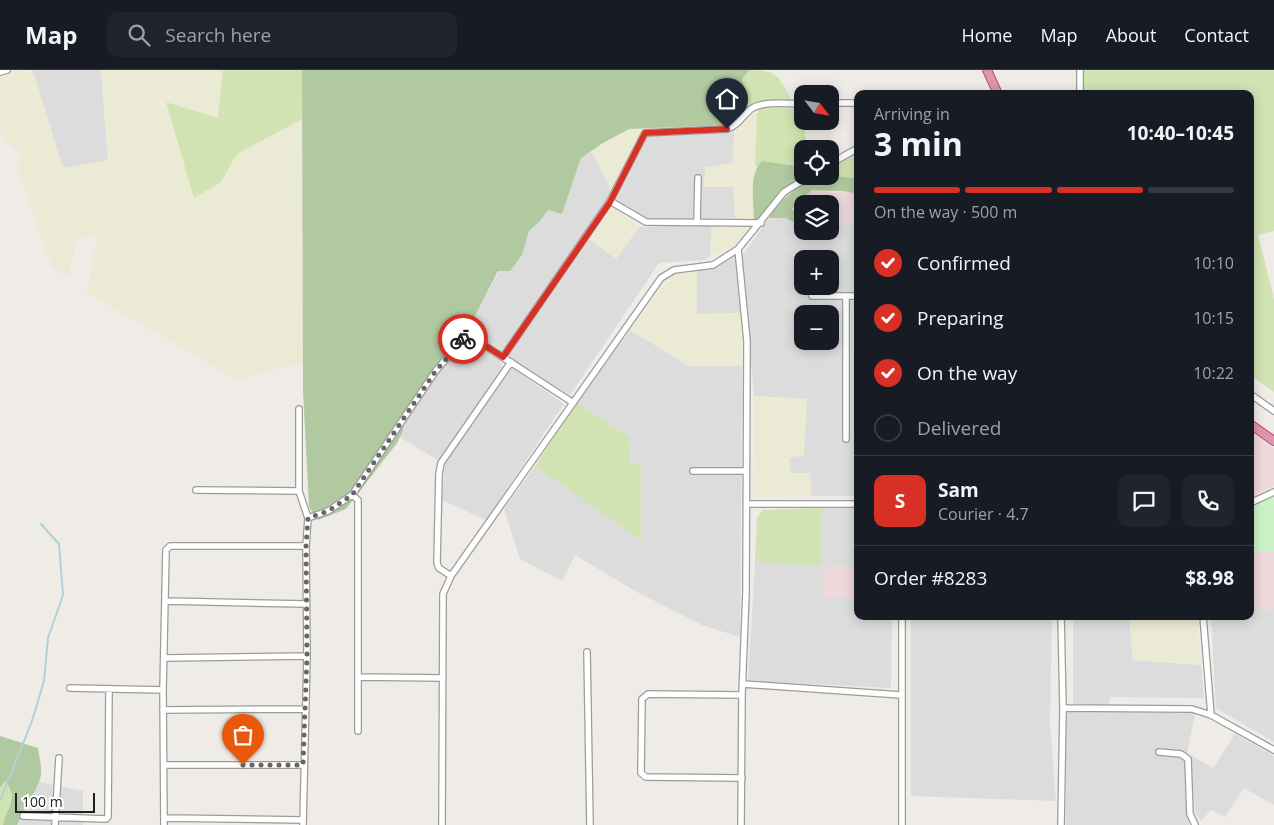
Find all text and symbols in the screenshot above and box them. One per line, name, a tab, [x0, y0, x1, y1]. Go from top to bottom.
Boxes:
search box	[107, 12, 457, 57]
text: Map	[25, 18, 77, 51]
icon: search	[125, 21, 153, 49]
text: Search here	[165, 22, 271, 48]
text: Home	[962, 23, 1012, 47]
text: Map	[1040, 23, 1078, 47]
text: About	[1106, 23, 1156, 47]
text: Contact	[1184, 23, 1249, 47]
pin	[706, 78, 748, 129]
icon: home	[713, 85, 741, 113]
north arrow	[794, 85, 839, 130]
map controls	[794, 85, 839, 350]
text: Arriving in	[874, 103, 950, 125]
text: 10:40–10:45	[1127, 120, 1234, 146]
text: 3 min	[874, 122, 963, 165]
button: locate	[794, 140, 839, 185]
button: layers	[794, 195, 839, 240]
text: On the way · 500 m	[874, 201, 1017, 223]
icon: check	[874, 249, 902, 277]
button: +	[794, 250, 839, 295]
text: Confirmed	[917, 250, 1011, 276]
text: 10:10	[1193, 252, 1234, 274]
icon: check	[874, 304, 902, 332]
button: −	[794, 305, 839, 350]
text: Preparing	[917, 305, 1004, 331]
text: 10:15	[1193, 307, 1234, 329]
courier	[438, 314, 488, 364]
icon: bike	[449, 325, 477, 353]
icon: check	[874, 359, 902, 387]
text: On the way	[917, 360, 1017, 386]
text: 10:22	[1193, 362, 1234, 384]
text: Delivered	[917, 415, 1001, 441]
button: chat	[1118, 475, 1170, 527]
button: phone	[1182, 475, 1234, 527]
text: Sam	[938, 477, 979, 503]
text: S	[895, 488, 905, 514]
text: Courier · 4.7	[938, 503, 1029, 525]
text: Order #8283	[874, 565, 987, 591]
text: $8.98	[1185, 565, 1234, 591]
pin	[222, 714, 264, 765]
icon: bag	[229, 721, 257, 749]
scale bar	[15, 790, 95, 813]
text: 100 m	[22, 792, 63, 811]

